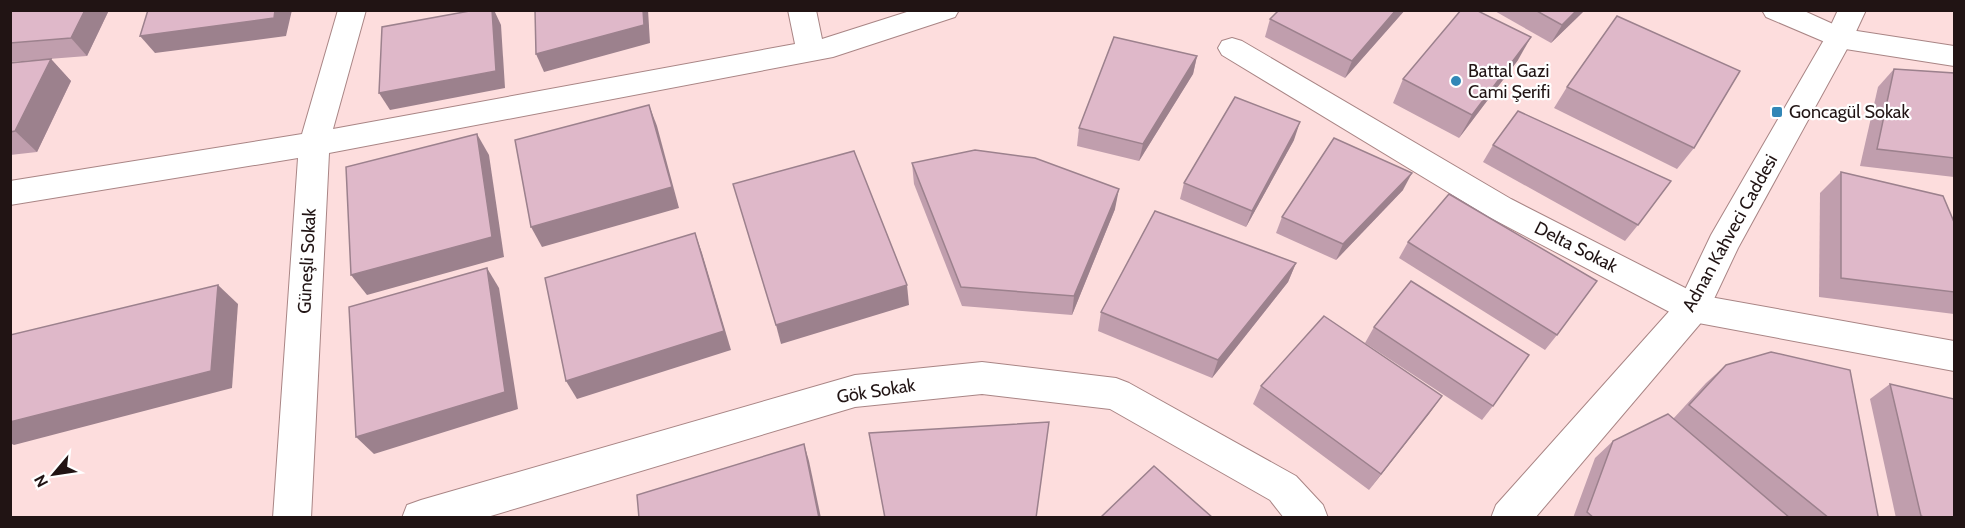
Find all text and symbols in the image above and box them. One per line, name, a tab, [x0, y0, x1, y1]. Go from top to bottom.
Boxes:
place label: Battal Gazi Cami Şerifi	[1468, 60, 1550, 103]
marker: Battal Gazi Cami Şerifi	[1449, 74, 1463, 88]
place label: Goncagül Sokak	[1789, 101, 1911, 123]
marker: Goncagül Sokak	[1770, 105, 1784, 119]
street label: Adnan Kahveci Caddesi	[1678, 151, 1782, 315]
street label: Güneşli Sokak	[293, 207, 321, 314]
street label: Delta Sokak	[1531, 217, 1622, 278]
street label: Gök Sokak	[835, 374, 918, 408]
north arrow	[24, 444, 84, 504]
text: N	[30, 471, 52, 491]

